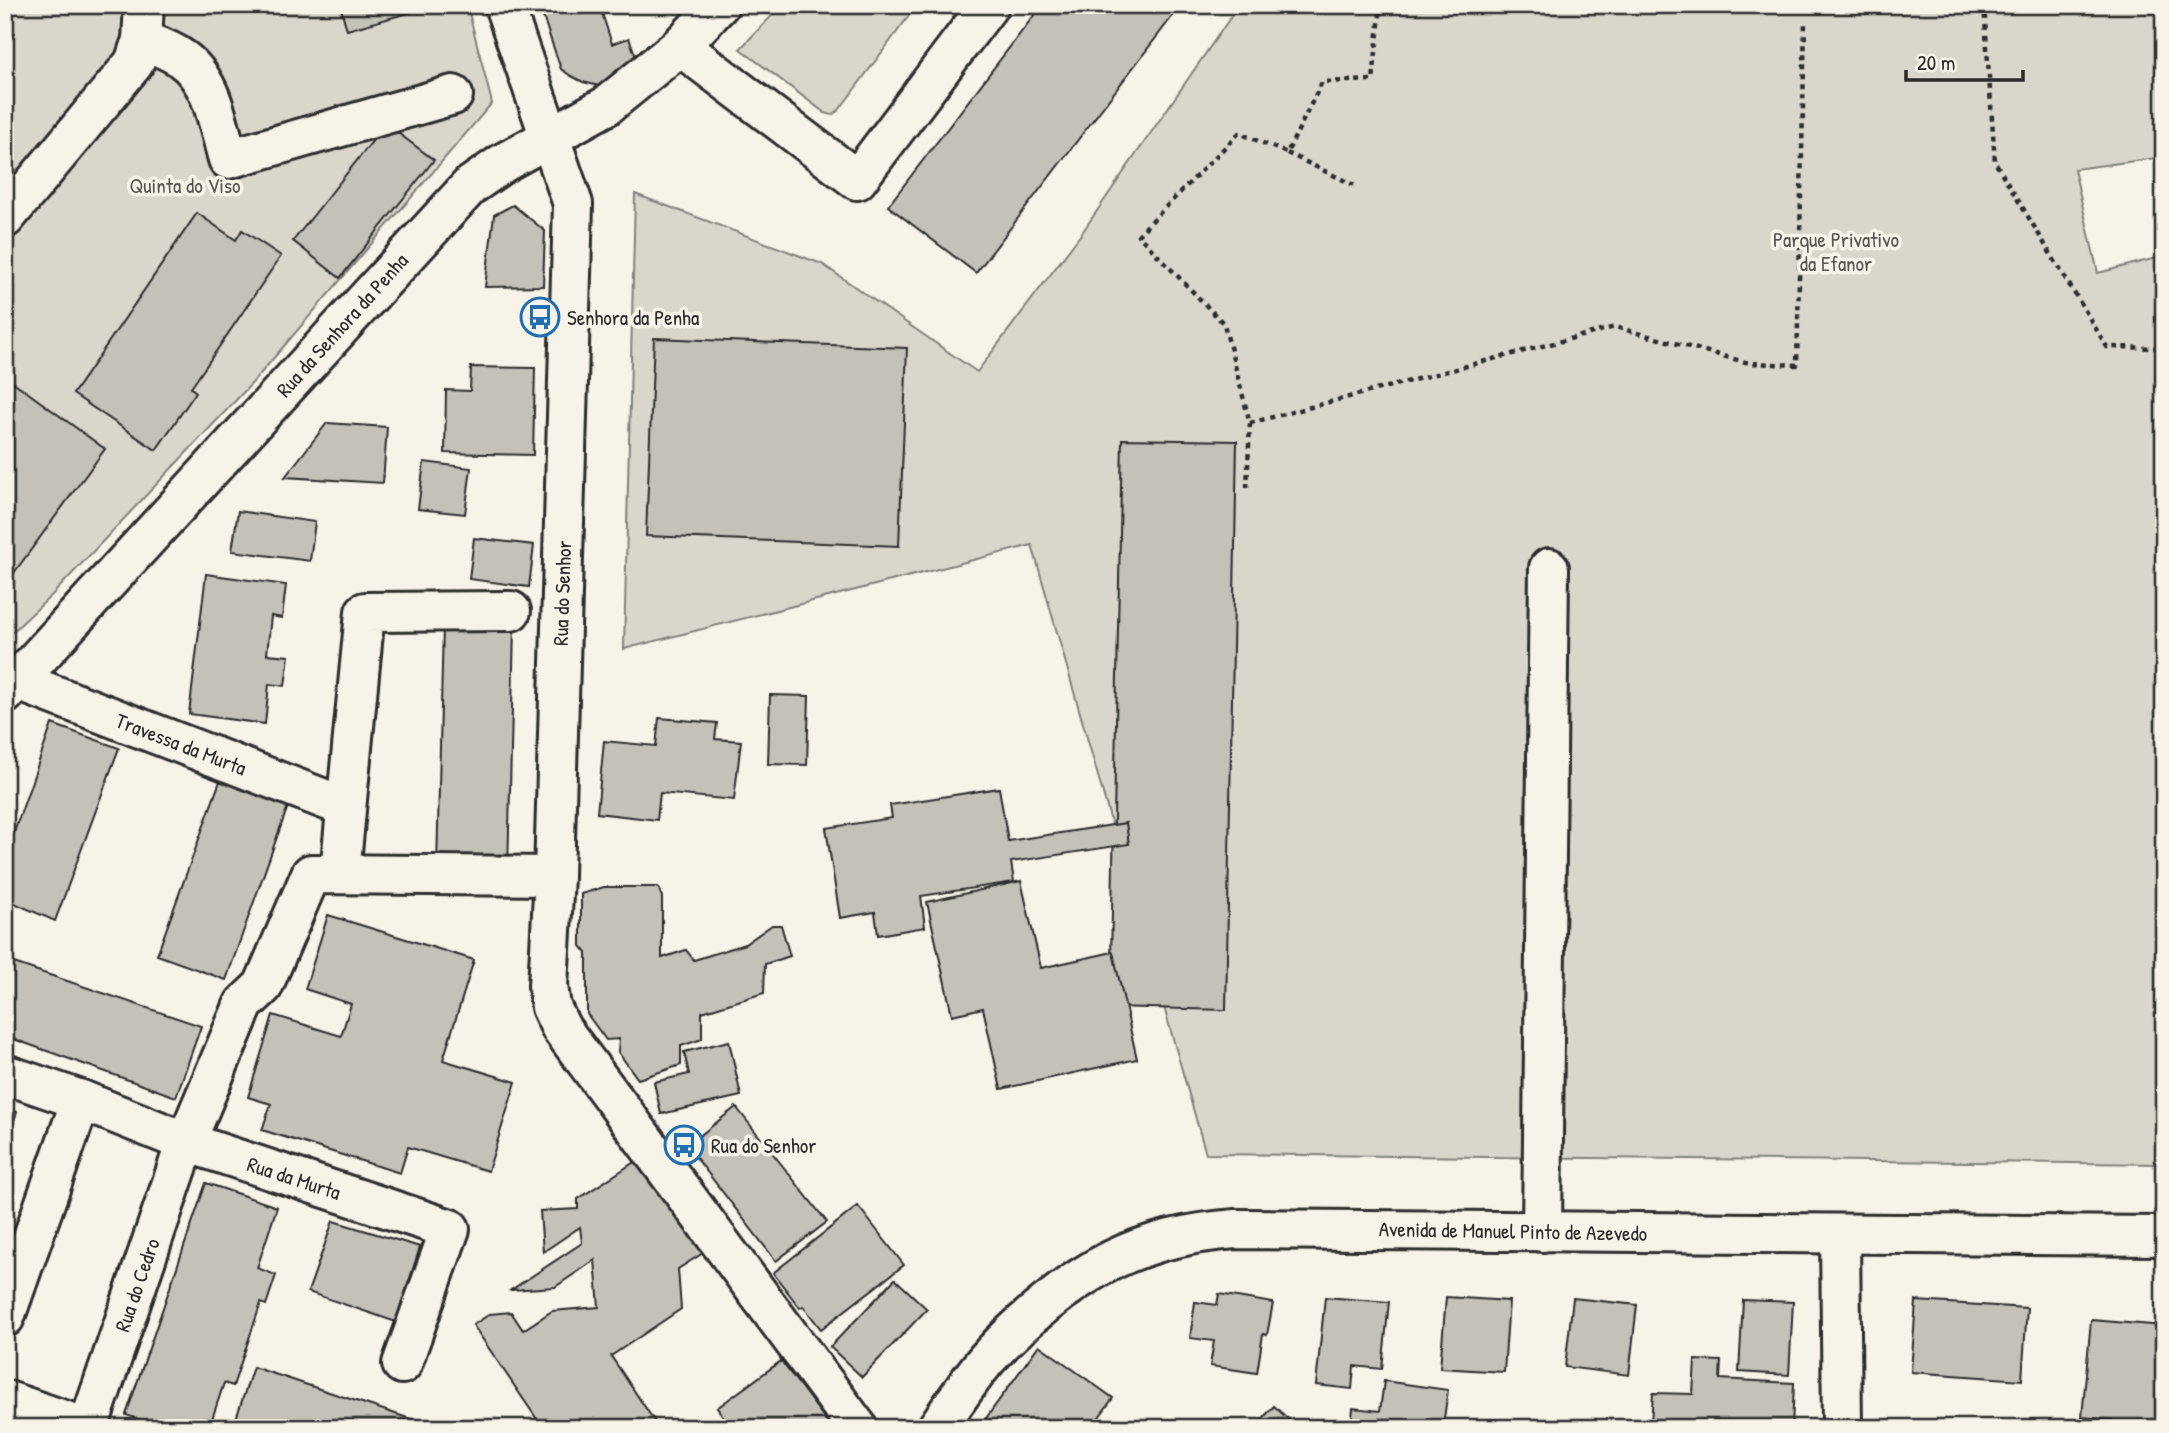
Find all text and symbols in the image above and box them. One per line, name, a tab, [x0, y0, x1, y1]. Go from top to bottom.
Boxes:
scale bar	[1906, 38, 2024, 82]
text: 20 m	[1917, 48, 1955, 77]
park label: Quinta do Viso	[129, 171, 241, 200]
park label: Parque Privativo da Efanor	[1773, 225, 1899, 278]
street label: Rua da Senhora da Penha	[270, 247, 414, 403]
bus stop icon: Senhora da Penha	[519, 296, 561, 338]
place label: Senhora da Penha	[567, 303, 699, 332]
street label: Rua do Senhor	[546, 540, 578, 646]
street label: Travessa da Murta	[111, 706, 251, 782]
bus stop icon: Rua do Senhor	[663, 1124, 705, 1166]
place label: Rua do Senhor	[711, 1131, 816, 1160]
street label: Rua da Murta	[244, 1149, 344, 1207]
street label: Avenida de Manuel Pinto de Azevedo	[1379, 1214, 1647, 1248]
street label: Rua do Cedro	[107, 1234, 167, 1336]

